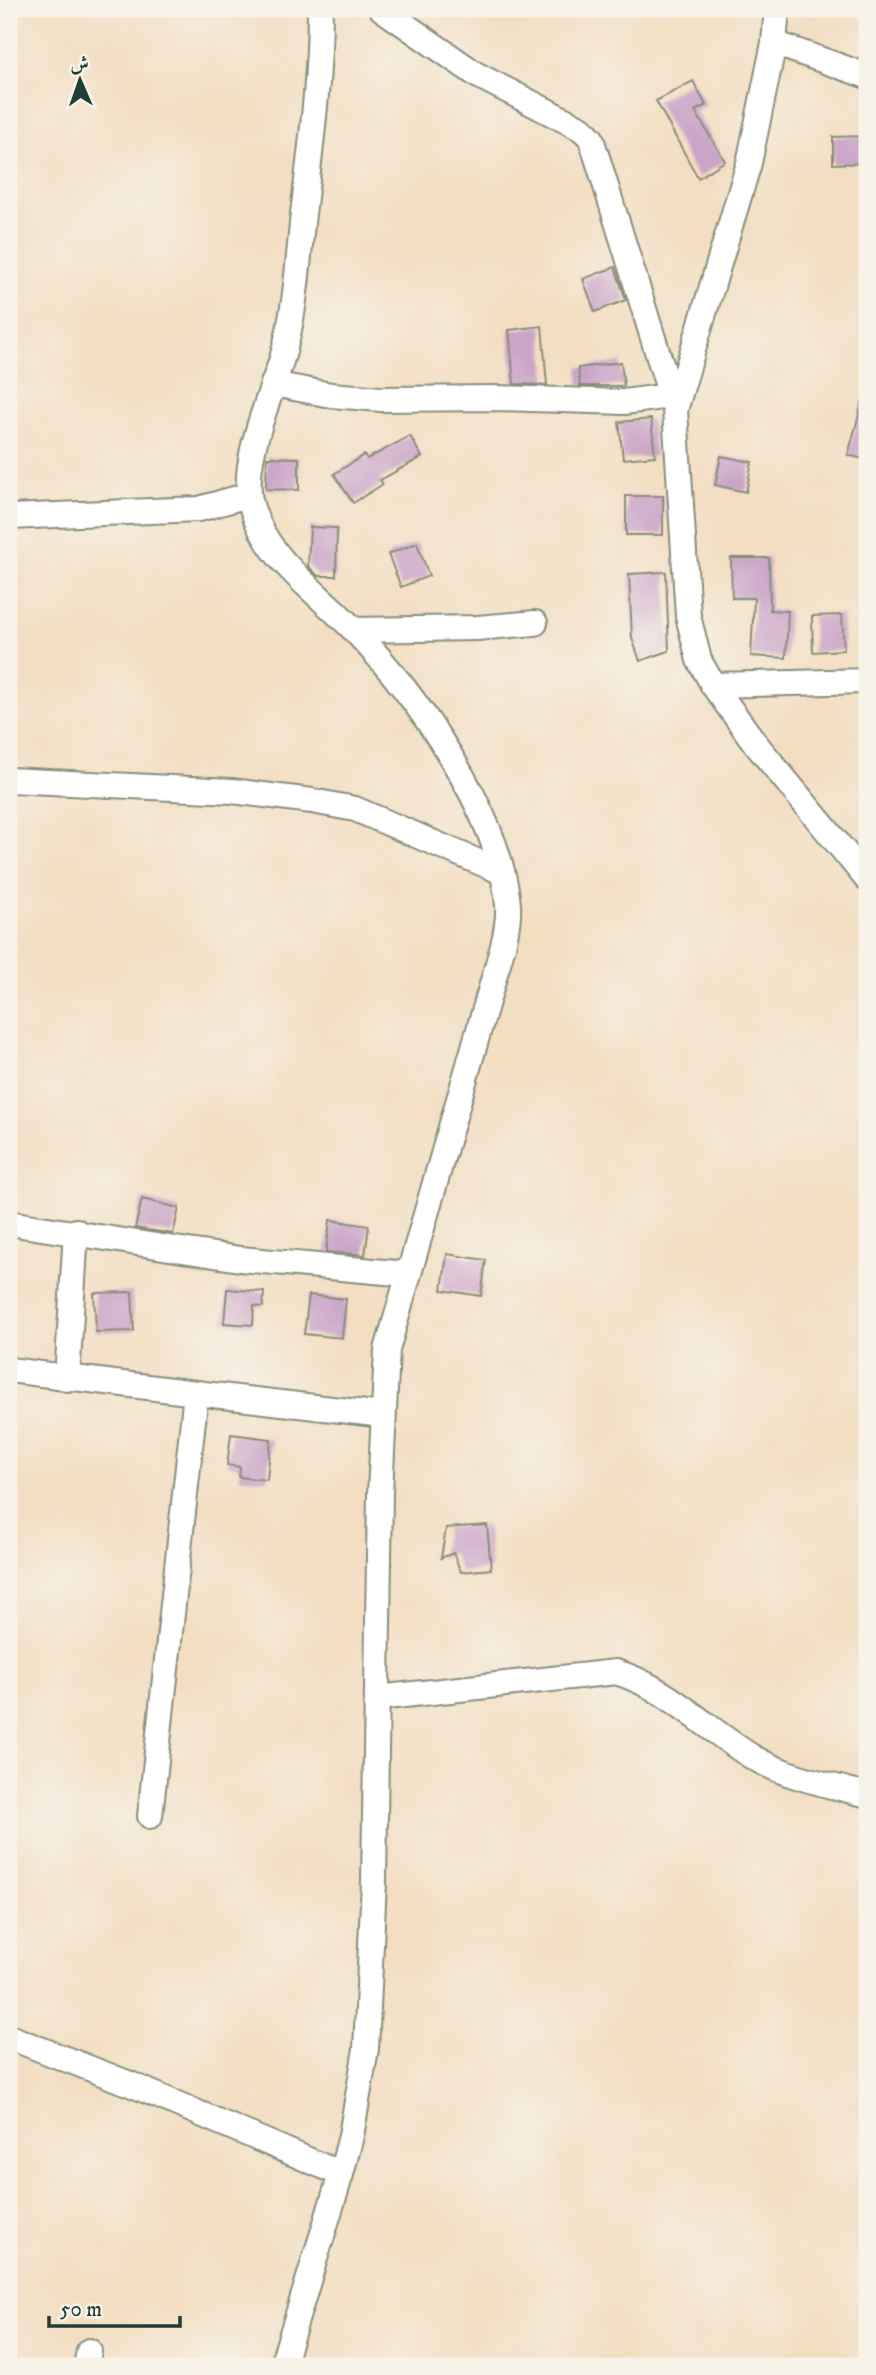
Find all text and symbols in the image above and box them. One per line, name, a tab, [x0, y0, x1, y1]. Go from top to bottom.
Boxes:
north arrow	[46, 46, 116, 116]
text: ش	[70, 53, 89, 76]
scale bar	[49, 2284, 180, 2328]
text: 50 m	[60, 2297, 102, 2323]

